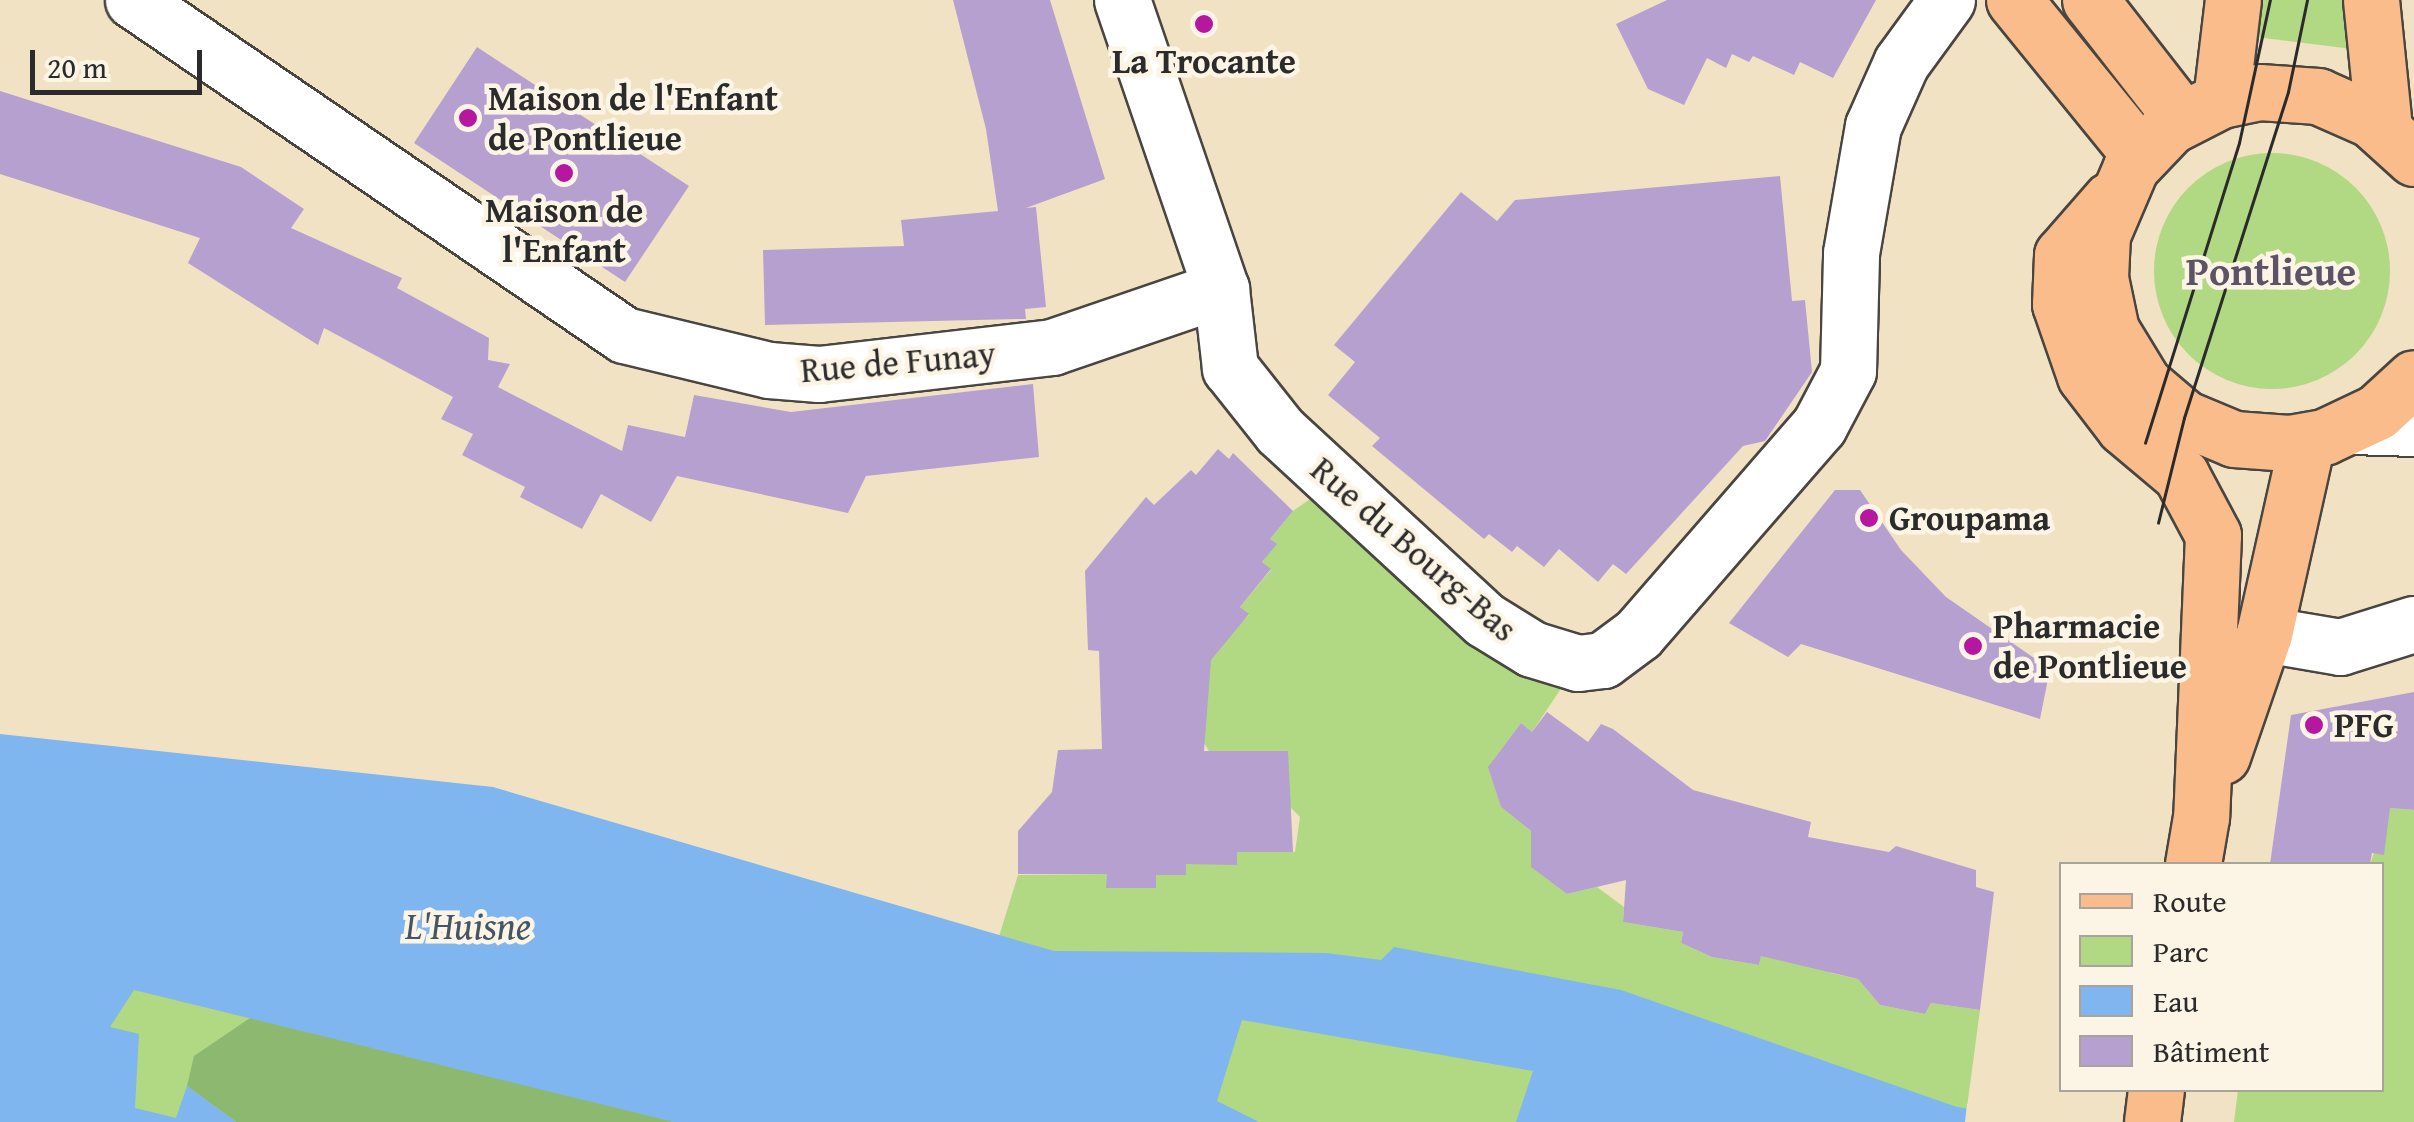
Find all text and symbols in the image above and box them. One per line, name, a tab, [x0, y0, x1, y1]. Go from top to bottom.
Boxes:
marker: La Trocante	[1193, 13, 1215, 35]
scale bar	[35, 30, 208, 92]
place label: La Trocante	[1112, 40, 1296, 82]
text: 20 m	[47, 45, 107, 89]
place label: Maison de l'Enfant de Pontlieue	[488, 77, 778, 159]
marker: Maison de l'Enfant de Pontlieue	[457, 107, 479, 129]
marker: Maison de l'Enfant	[553, 162, 575, 184]
place label: Maison de l'Enfant	[485, 189, 643, 271]
district label: Pontlieue	[2186, 247, 2356, 295]
street label: Rue de Funay	[799, 333, 997, 391]
street label: Rue du Bourg-Bas	[1302, 448, 1526, 650]
place label: Groupama	[1889, 497, 2050, 539]
marker: Groupama	[1858, 507, 1880, 529]
place label: Pharmacie de Pontlieue	[1993, 605, 2187, 687]
marker: Pharmacie de Pontlieue	[1962, 635, 1984, 657]
place label: PFG	[2334, 704, 2394, 746]
marker: PFG	[2303, 714, 2325, 736]
legend	[2059, 862, 2384, 1092]
text: Route	[2153, 879, 2226, 923]
water label: L'Huisne	[405, 903, 531, 949]
text: Parc	[2153, 929, 2209, 973]
text: Eau	[2153, 979, 2199, 1023]
text: Bâtiment	[2153, 1029, 2269, 1073]

